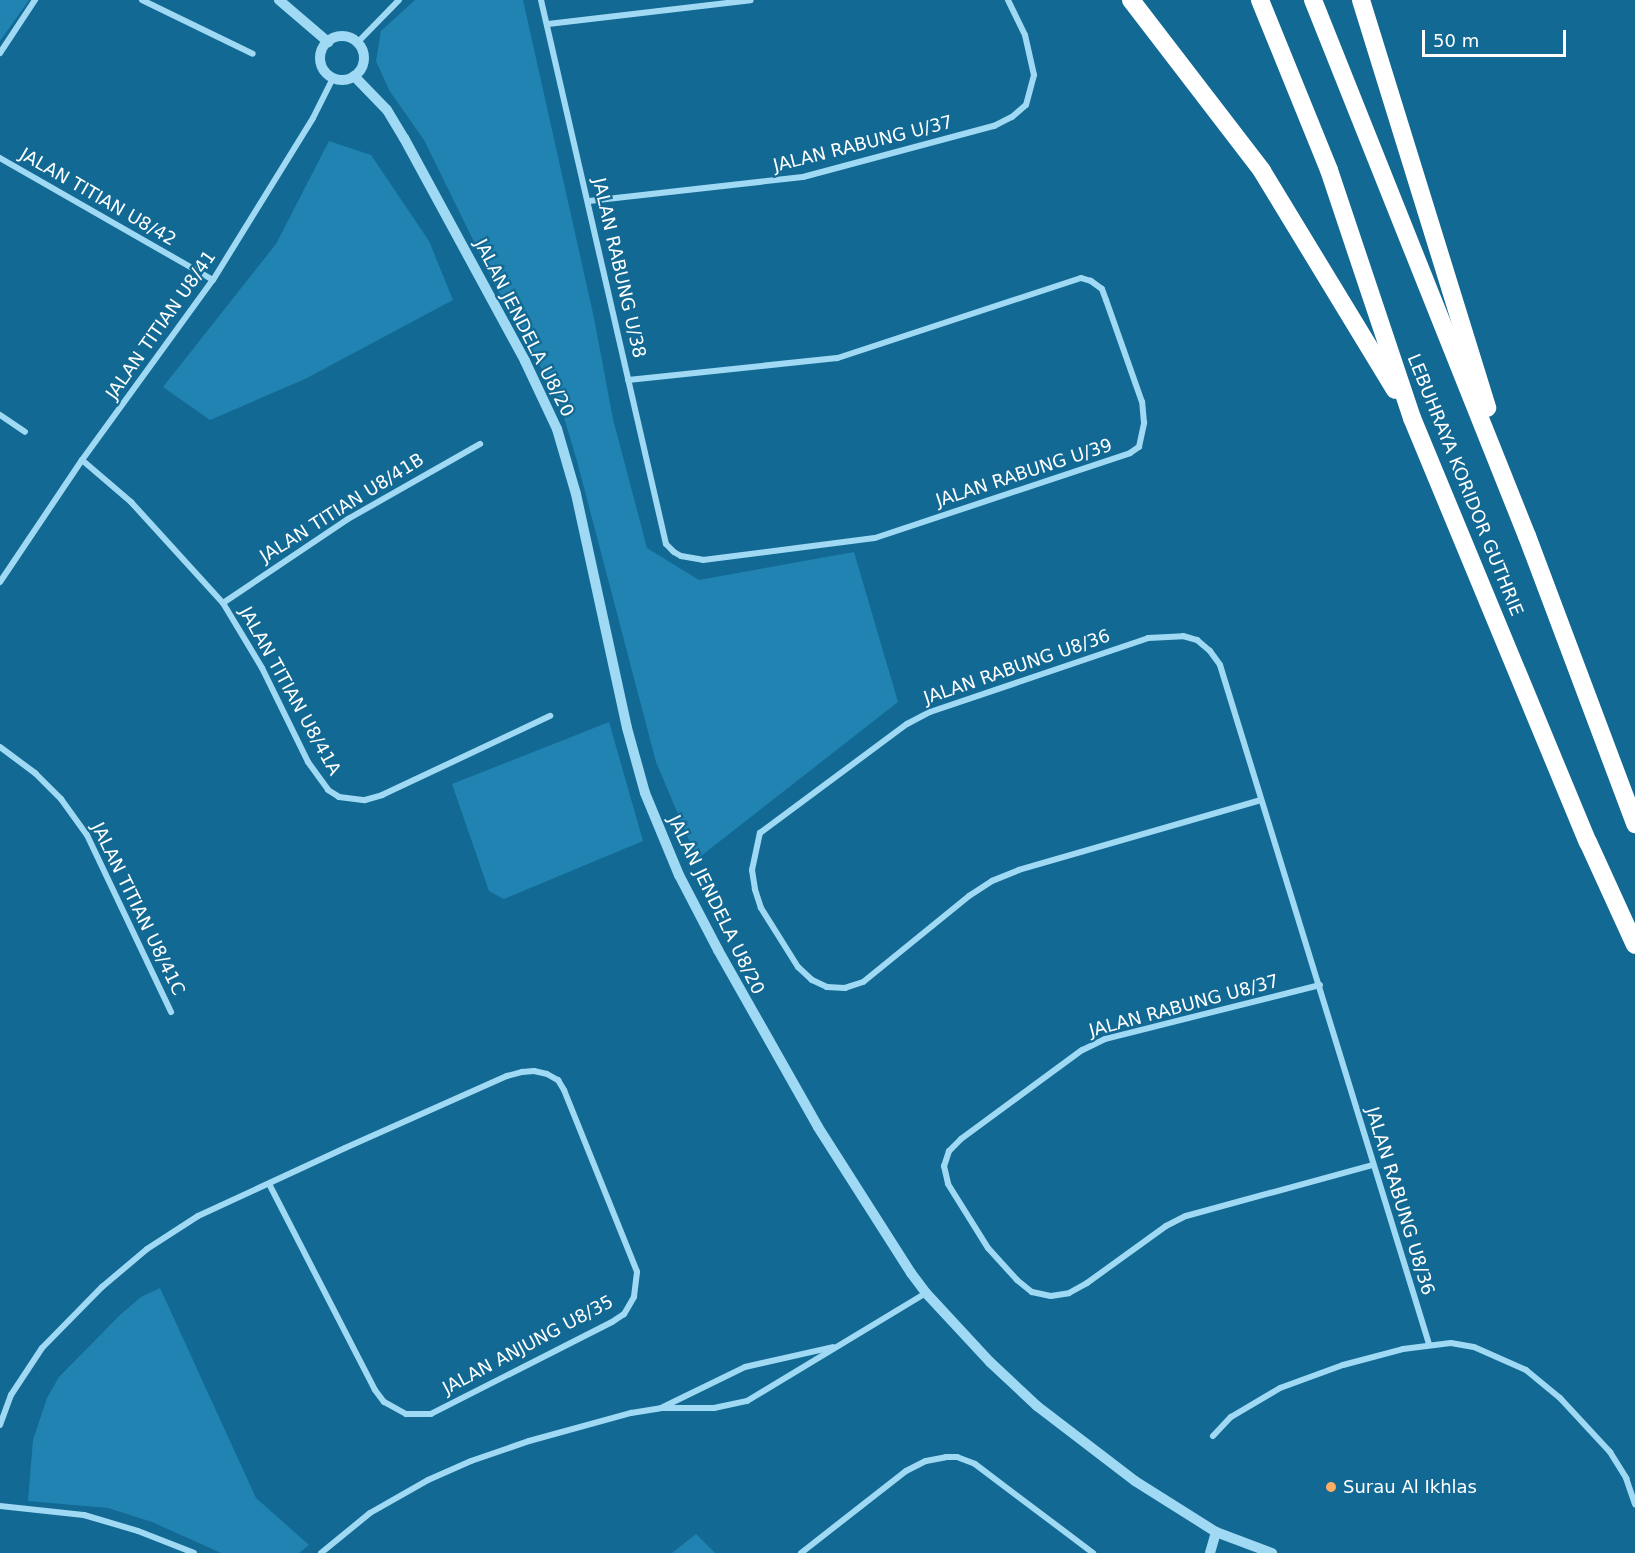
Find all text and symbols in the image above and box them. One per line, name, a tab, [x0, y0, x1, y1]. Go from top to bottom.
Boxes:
scale bar	[1425, 18, 1569, 56]
text: 50 m	[1433, 30, 1479, 51]
street label: JALAN RABUNG U/37	[771, 111, 955, 177]
street label: JALAN TITIAN U8/42	[16, 143, 180, 251]
street label: JALAN RABUNG U/38	[588, 176, 650, 360]
street label: JALAN JENDELA U8/20	[470, 235, 578, 421]
street label: JALAN TITIAN U8/41	[101, 246, 221, 404]
street label: LEBUHRAYA KORIDOR GUTHRIE	[1402, 351, 1528, 619]
street label: JALAN RABUNG U/39	[933, 434, 1115, 512]
street label: JALAN TITIAN U8/41B	[256, 449, 428, 567]
street label: JALAN TITIAN U8/41A	[235, 603, 345, 779]
street label: JALAN RABUNG U8/36	[921, 625, 1113, 709]
street label: JALAN JENDELA U8/20	[663, 812, 769, 998]
street label: JALAN TITIAN U8/41C	[87, 819, 189, 999]
street label: JALAN RABUNG U8/37	[1087, 970, 1281, 1042]
street label: JALAN RABUNG U8/36	[1361, 1104, 1439, 1298]
street label: JALAN ANJUNG U8/35	[439, 1291, 617, 1399]
place label: Surau Al Ikhlas	[1343, 1476, 1477, 1498]
marker: Surau Al Ikhlas	[1324, 1480, 1338, 1494]

